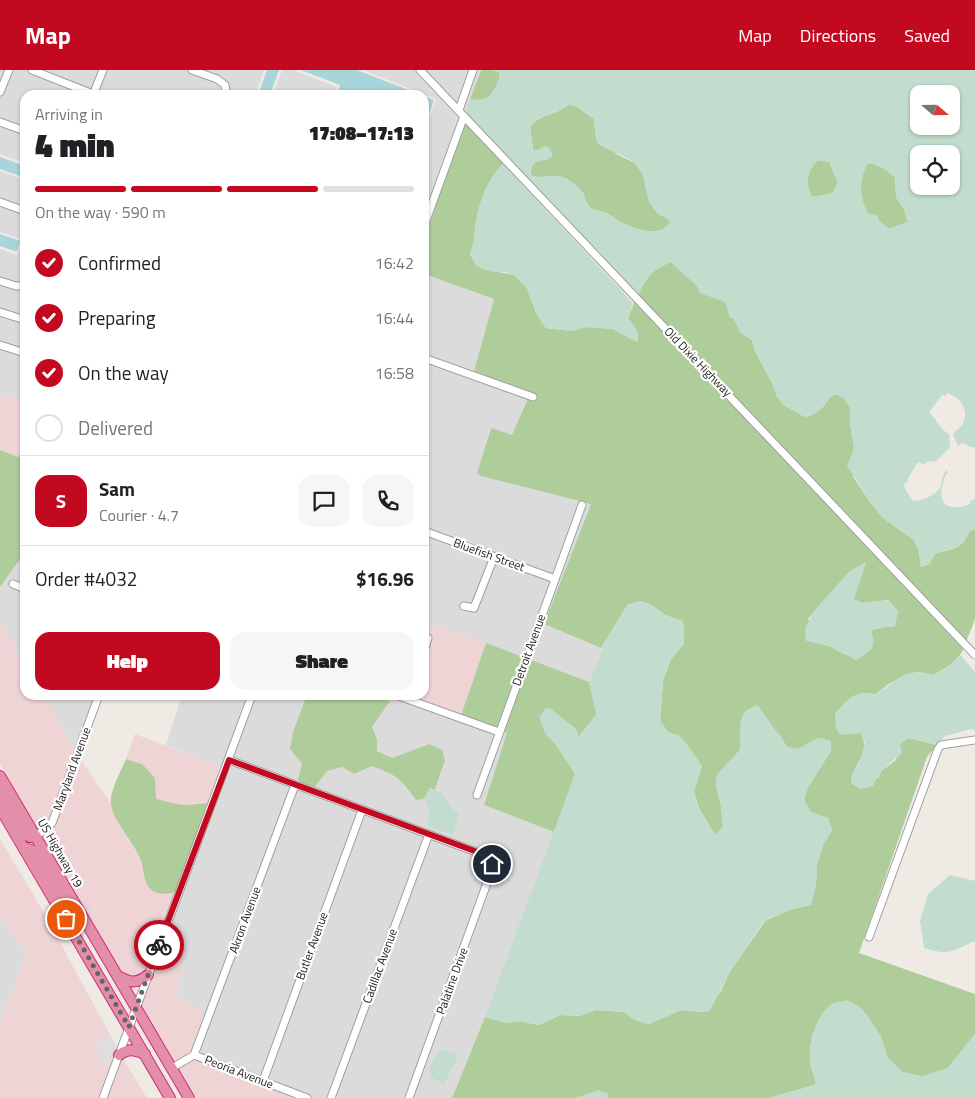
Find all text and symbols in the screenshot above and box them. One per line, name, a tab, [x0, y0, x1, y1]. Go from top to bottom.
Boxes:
text: Map	[25, 17, 71, 53]
text: Map	[738, 22, 772, 49]
text: Directions	[800, 22, 876, 49]
text: Saved	[904, 22, 950, 49]
north arrow	[910, 85, 960, 135]
map controls	[910, 85, 960, 195]
text: Arriving in	[35, 102, 103, 126]
text: 17:08–17:13	[309, 118, 414, 147]
text: 4 min	[35, 121, 115, 169]
button: locate	[910, 145, 960, 195]
text: On the way · 590 m	[35, 200, 166, 224]
text: Confirmed	[78, 248, 161, 277]
icon: check	[35, 249, 63, 277]
text: 16:42	[375, 251, 414, 275]
text: Preparing	[78, 303, 155, 332]
icon: check	[35, 304, 63, 332]
text: 16:44	[375, 306, 414, 330]
street label: Old Dixie Highway	[660, 322, 737, 401]
text: On the way	[78, 358, 169, 387]
icon: check	[35, 359, 63, 387]
text: 16:58	[375, 361, 414, 385]
text: Delivered	[78, 413, 153, 442]
text: Sam	[99, 474, 135, 503]
button: chat	[298, 475, 350, 527]
button: phone	[362, 475, 414, 527]
text: S	[56, 486, 66, 515]
text: Courier · 4.7	[99, 503, 179, 527]
street label: Bluefish Street	[451, 533, 528, 577]
text: Order #4032	[35, 564, 137, 593]
text: $16.96	[356, 564, 414, 593]
street label: Detroit Avenue	[507, 611, 550, 688]
button: Help	[35, 632, 220, 690]
button: Share	[230, 632, 414, 690]
street label: Maryland Avenue	[48, 724, 95, 813]
street label: US Highway 19	[33, 815, 88, 891]
pin	[471, 843, 513, 885]
icon: home	[478, 850, 506, 878]
street label: Akron Avenue	[224, 884, 265, 956]
pin	[45, 898, 87, 940]
icon: bag	[52, 905, 80, 933]
street label: Butler Avenue	[290, 909, 333, 983]
courier	[134, 920, 184, 970]
street label: Cadillac Avenue	[357, 926, 402, 1006]
icon: bike	[145, 931, 173, 959]
street label: Palatine Drive	[431, 945, 472, 1017]
street label: Peoria Avenue	[202, 1050, 276, 1093]

